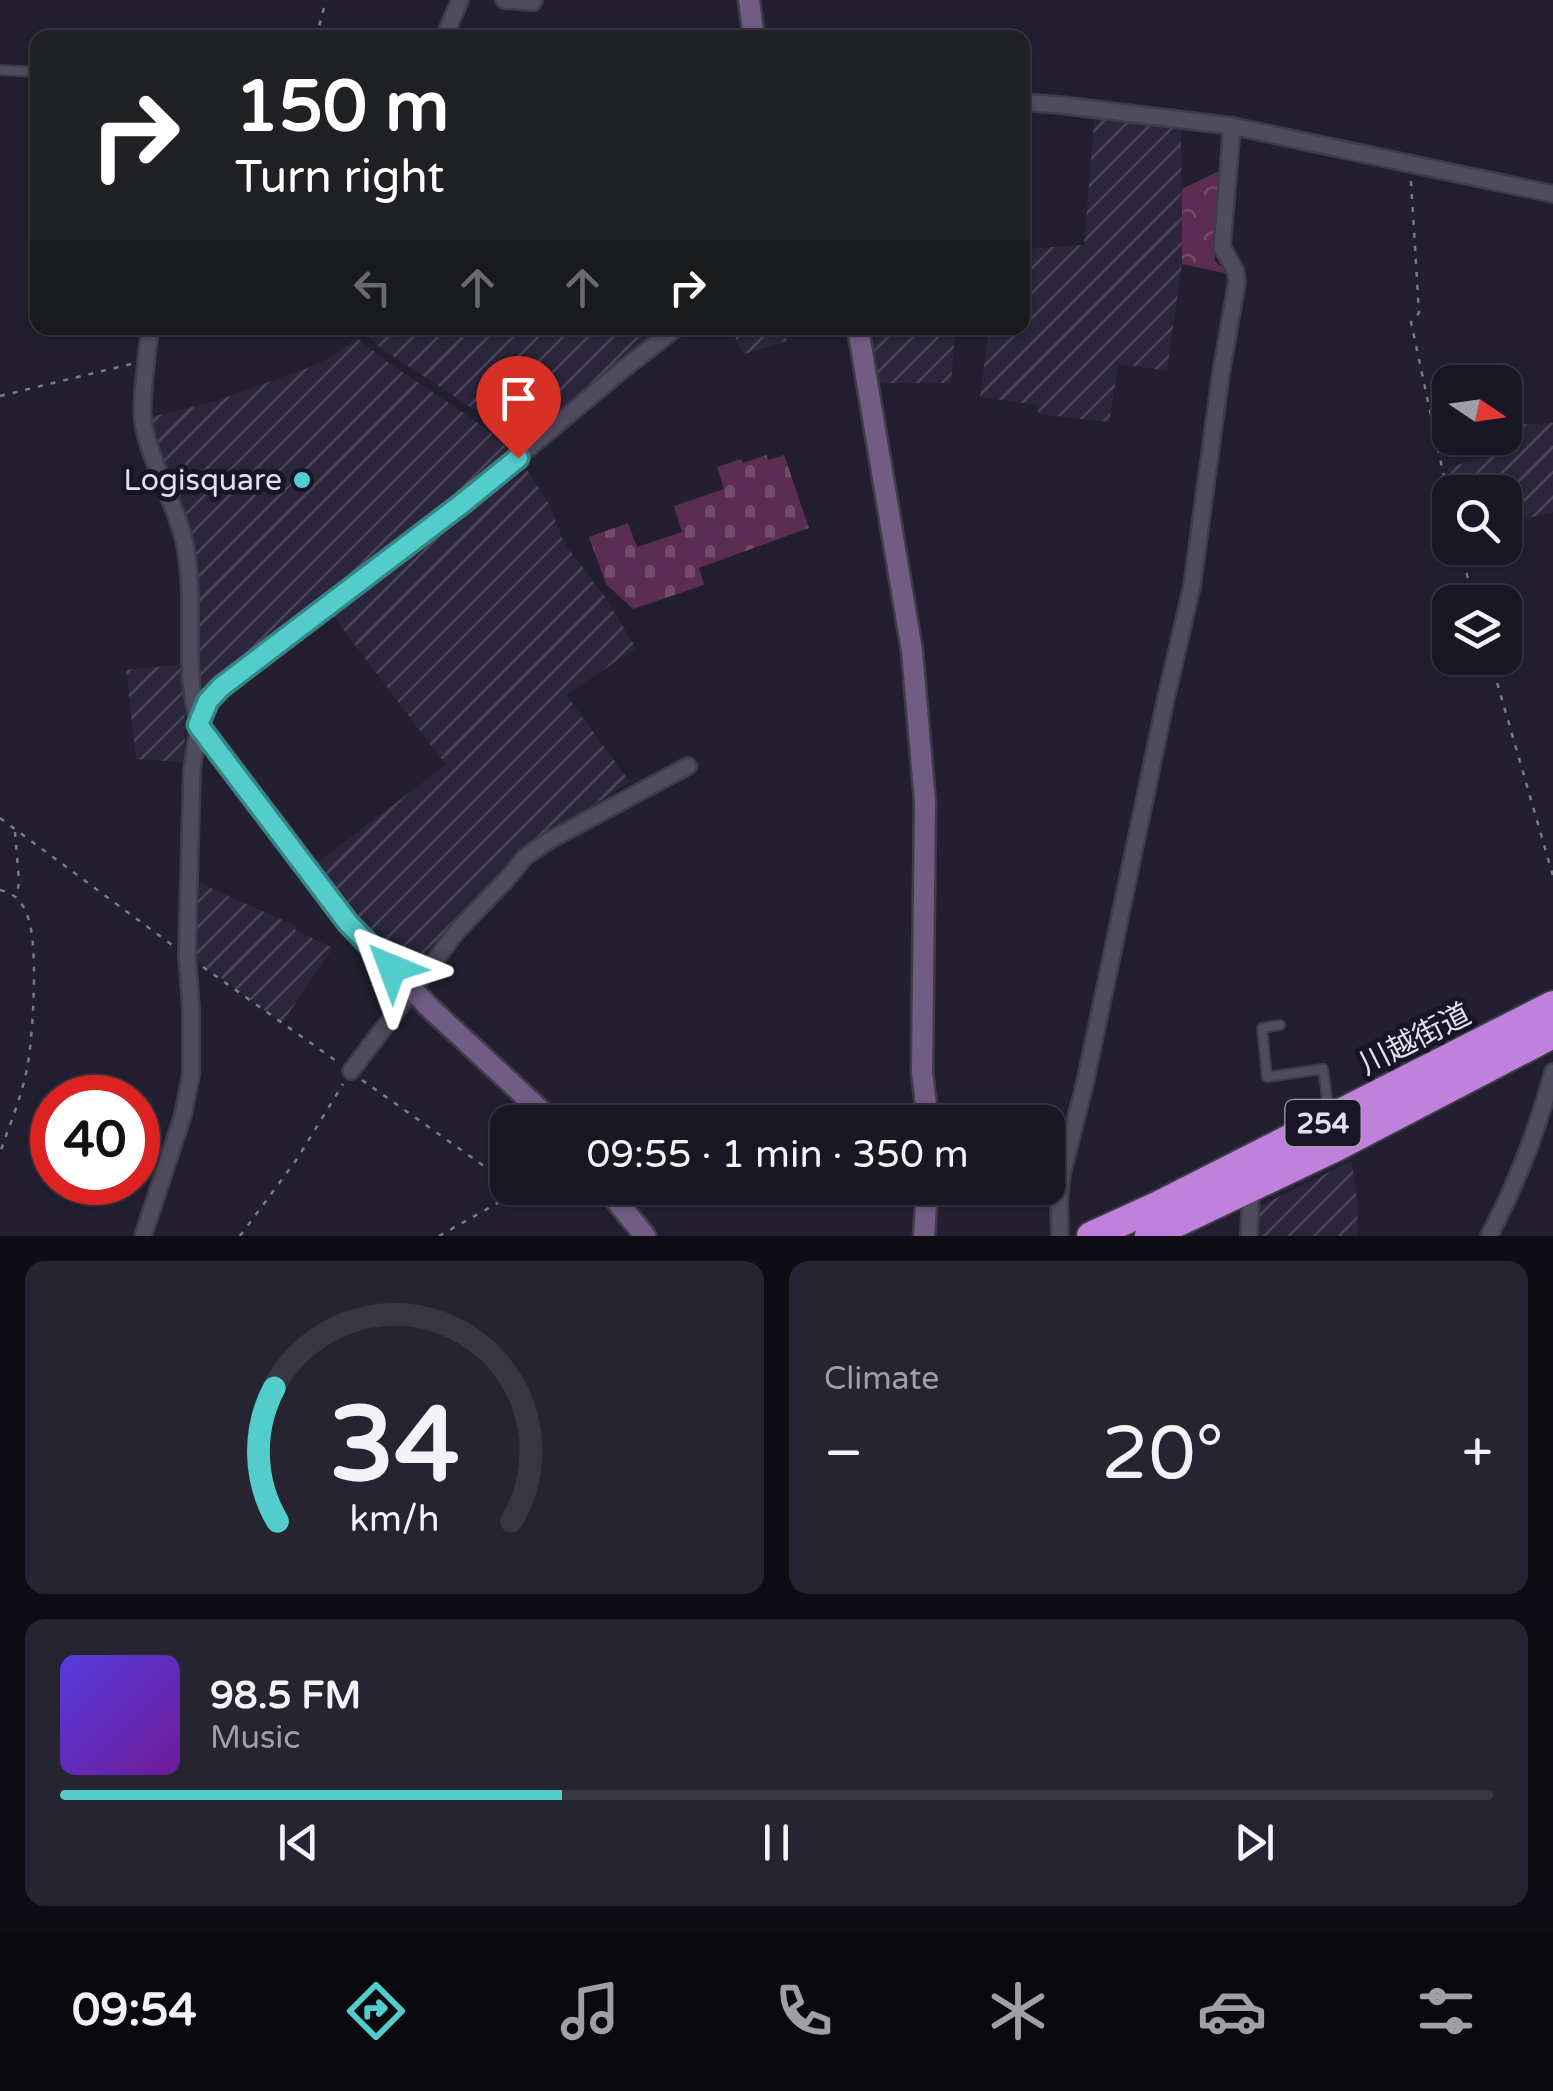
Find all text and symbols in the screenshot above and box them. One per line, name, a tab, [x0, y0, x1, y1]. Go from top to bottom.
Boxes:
text: 150 m	[235, 66, 449, 150]
icon: right	[70, 70, 200, 200]
text: Turn right	[235, 151, 444, 205]
icon: left	[345, 260, 400, 315]
icon: ahead	[450, 260, 505, 315]
icon: ahead	[555, 260, 610, 315]
icon: right	[660, 260, 715, 315]
pin	[476, 356, 561, 459]
north arrow	[1432, 365, 1522, 455]
map controls	[1432, 365, 1522, 675]
icon: arrive	[491, 371, 546, 426]
place label: Logisquare	[124, 462, 282, 499]
marker: Logisquare	[291, 469, 313, 491]
button: search	[1432, 475, 1522, 565]
button: layers	[1432, 585, 1522, 675]
position arrow	[340, 916, 444, 1020]
street label: 川越街道	[1353, 996, 1477, 1083]
speed limit sign: 40	[30, 1075, 160, 1205]
road number: 254	[1286, 1100, 1360, 1146]
text: 09:55 · 1 min · 350 m	[586, 1132, 969, 1178]
text: Climate	[824, 1360, 939, 1398]
text: 34	[329, 1384, 460, 1509]
text: 20°	[1101, 1409, 1224, 1499]
text: −	[824, 1421, 863, 1487]
text: +	[1462, 1421, 1493, 1487]
text: km/h	[350, 1498, 439, 1541]
text: 98.5 FM	[210, 1673, 361, 1719]
text: Music	[210, 1719, 300, 1757]
icon: previous	[271, 1815, 326, 1870]
icon: pause	[749, 1815, 804, 1870]
icon: next	[1227, 1815, 1282, 1870]
icon: directions	[341, 1976, 411, 2046]
icon: music	[555, 1976, 625, 2046]
icon: phone	[769, 1976, 839, 2046]
icon: climate	[983, 1976, 1053, 2046]
icon: car	[1197, 1976, 1267, 2046]
icon: filters	[1411, 1976, 1481, 2046]
text: 09:54	[72, 1984, 197, 2038]

